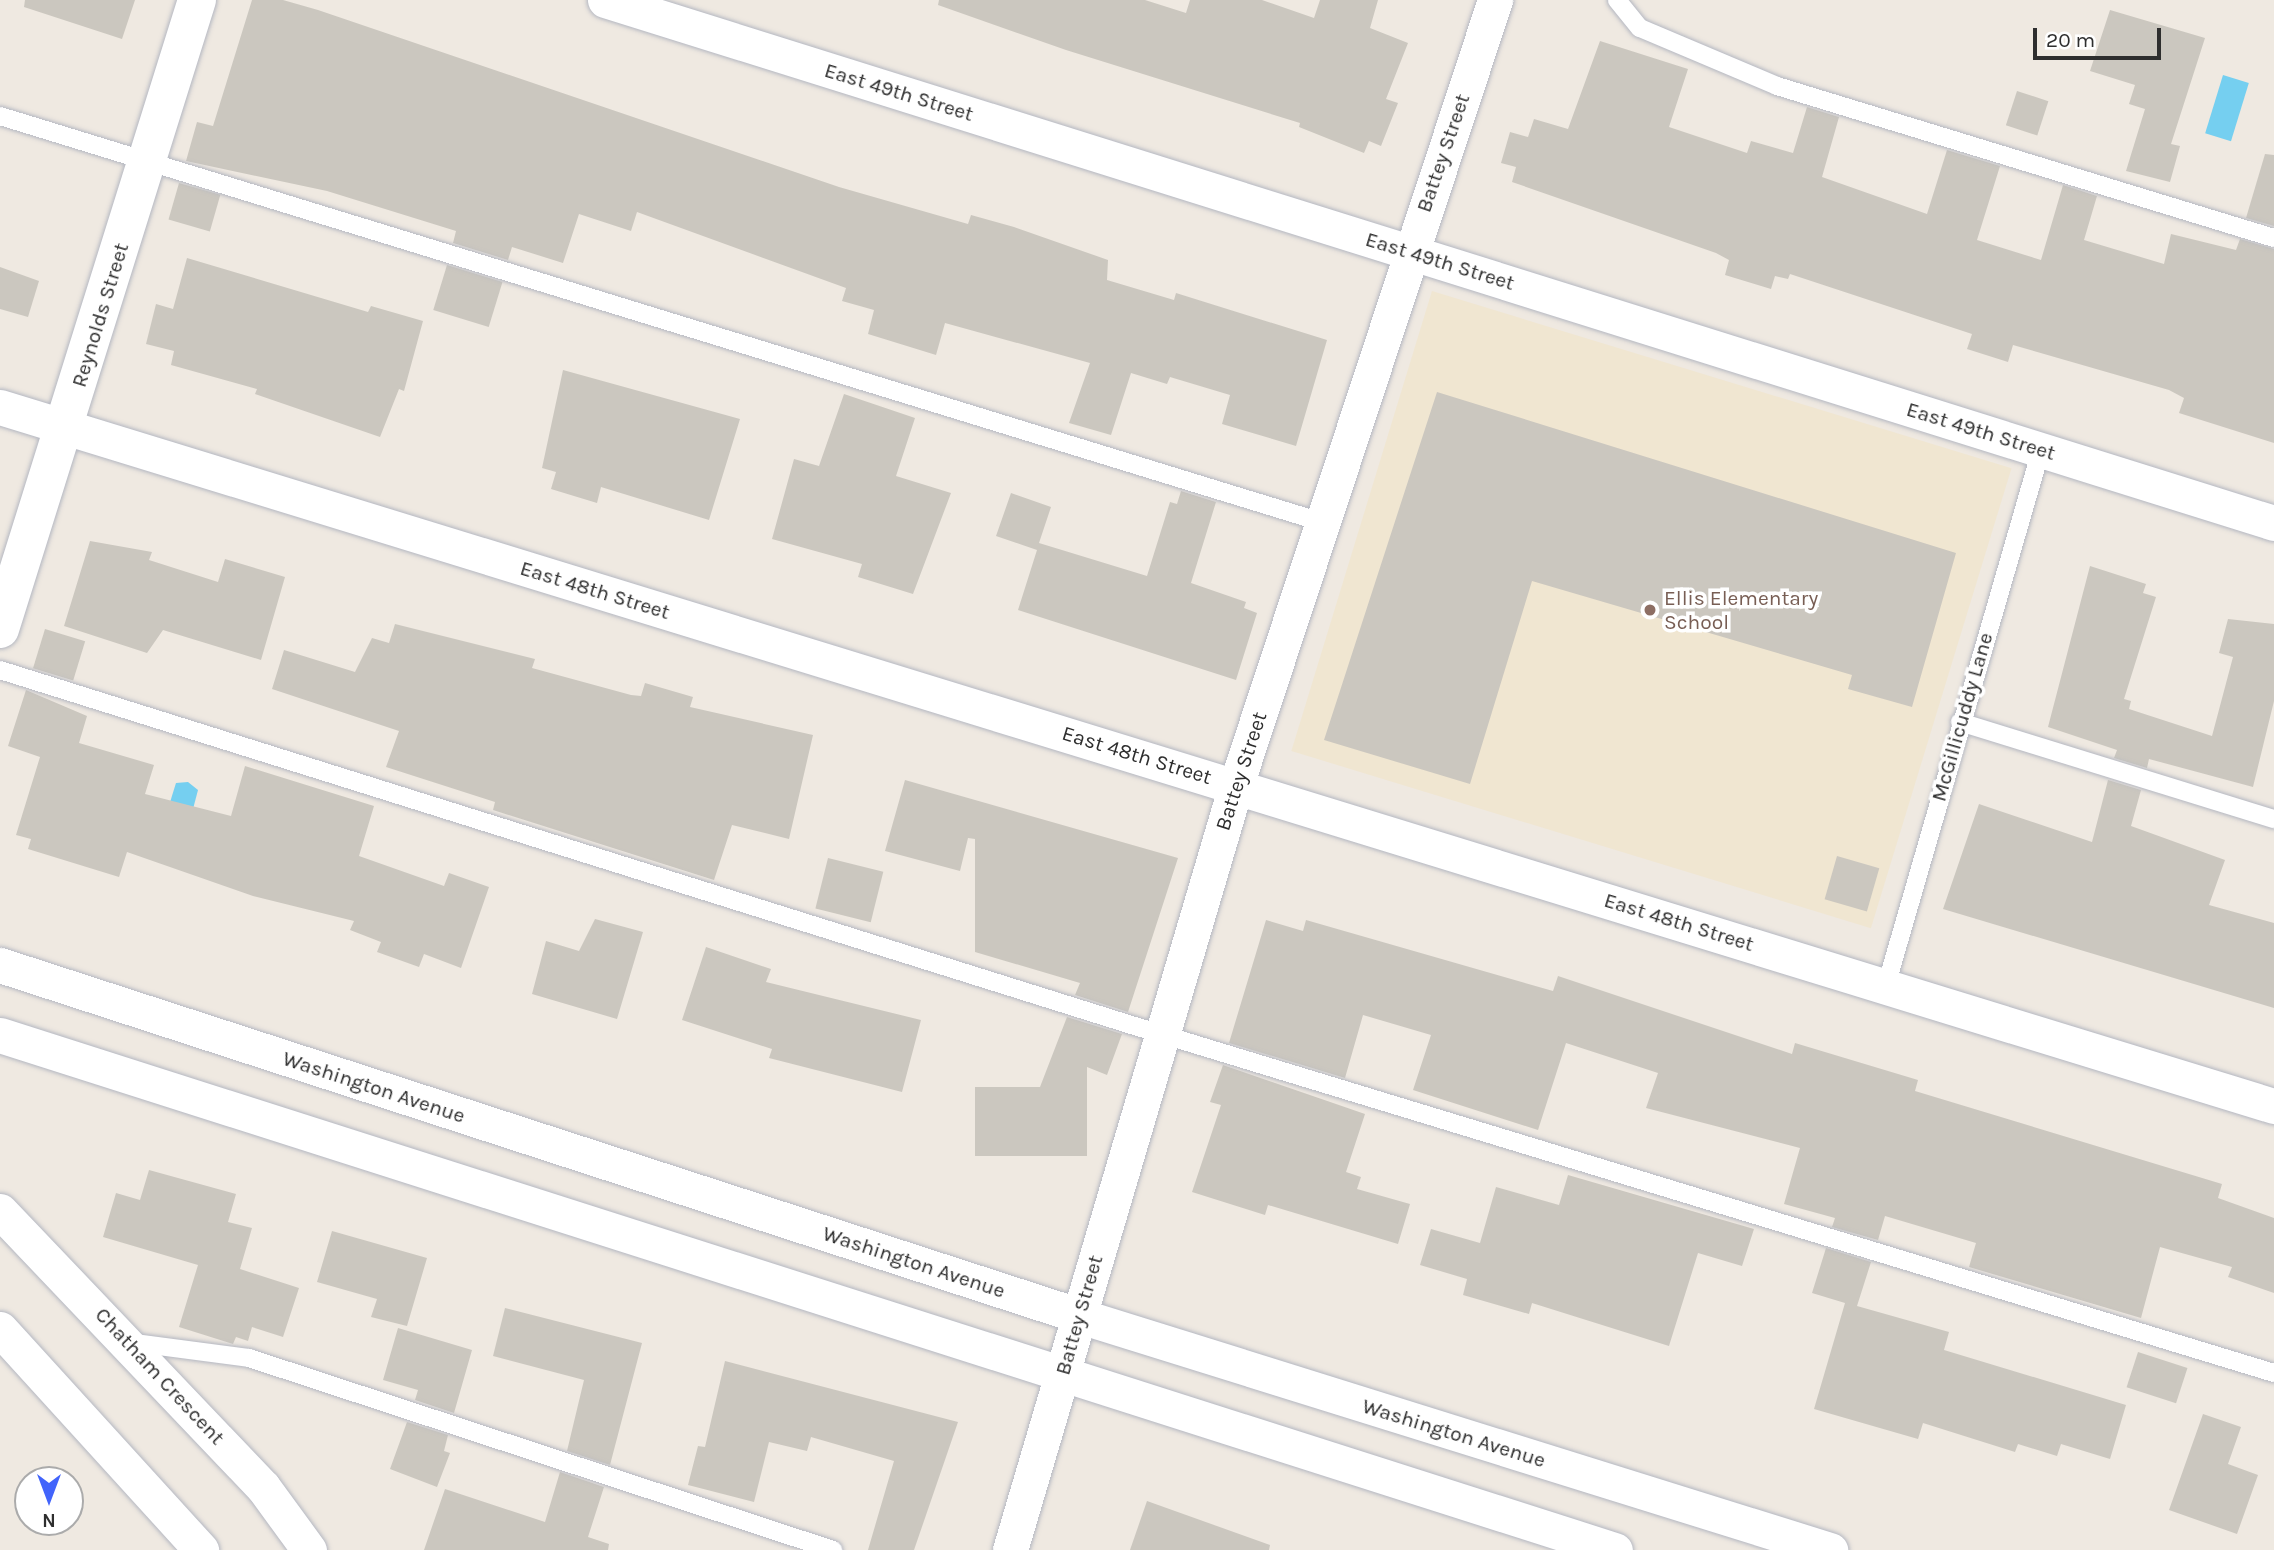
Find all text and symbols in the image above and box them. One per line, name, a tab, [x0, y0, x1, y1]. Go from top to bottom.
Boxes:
scale bar	[2036, 14, 2164, 58]
text: 20 m	[2046, 28, 2095, 52]
street label: East 49th Street	[821, 57, 977, 127]
street label: Battey Street	[1411, 90, 1475, 216]
street label: East 49th Street	[1362, 226, 1518, 296]
street label: Reynolds Street	[66, 240, 134, 390]
street label: East 49th Street	[1903, 396, 2059, 466]
street label: East 48th Street	[517, 555, 673, 625]
place label: Ellis Elementary School	[1664, 585, 1818, 635]
marker: Ellis Elementary School	[1642, 602, 1658, 618]
street label: McGillicuddy Lane	[1926, 630, 1998, 804]
street label: Battey Street	[1210, 708, 1272, 834]
street label: East 48th Street	[1059, 720, 1215, 790]
street label: East 48th Street	[1601, 887, 1757, 957]
street label: Washington Avenue	[280, 1046, 468, 1128]
street label: Washington Avenue	[820, 1221, 1008, 1303]
street label: Battey Street	[1050, 1252, 1108, 1378]
street label: Chatham Crescent	[90, 1302, 230, 1450]
street label: Washington Avenue	[1359, 1393, 1549, 1473]
north arrow	[14, 1466, 84, 1536]
text: N	[42, 1509, 56, 1531]

